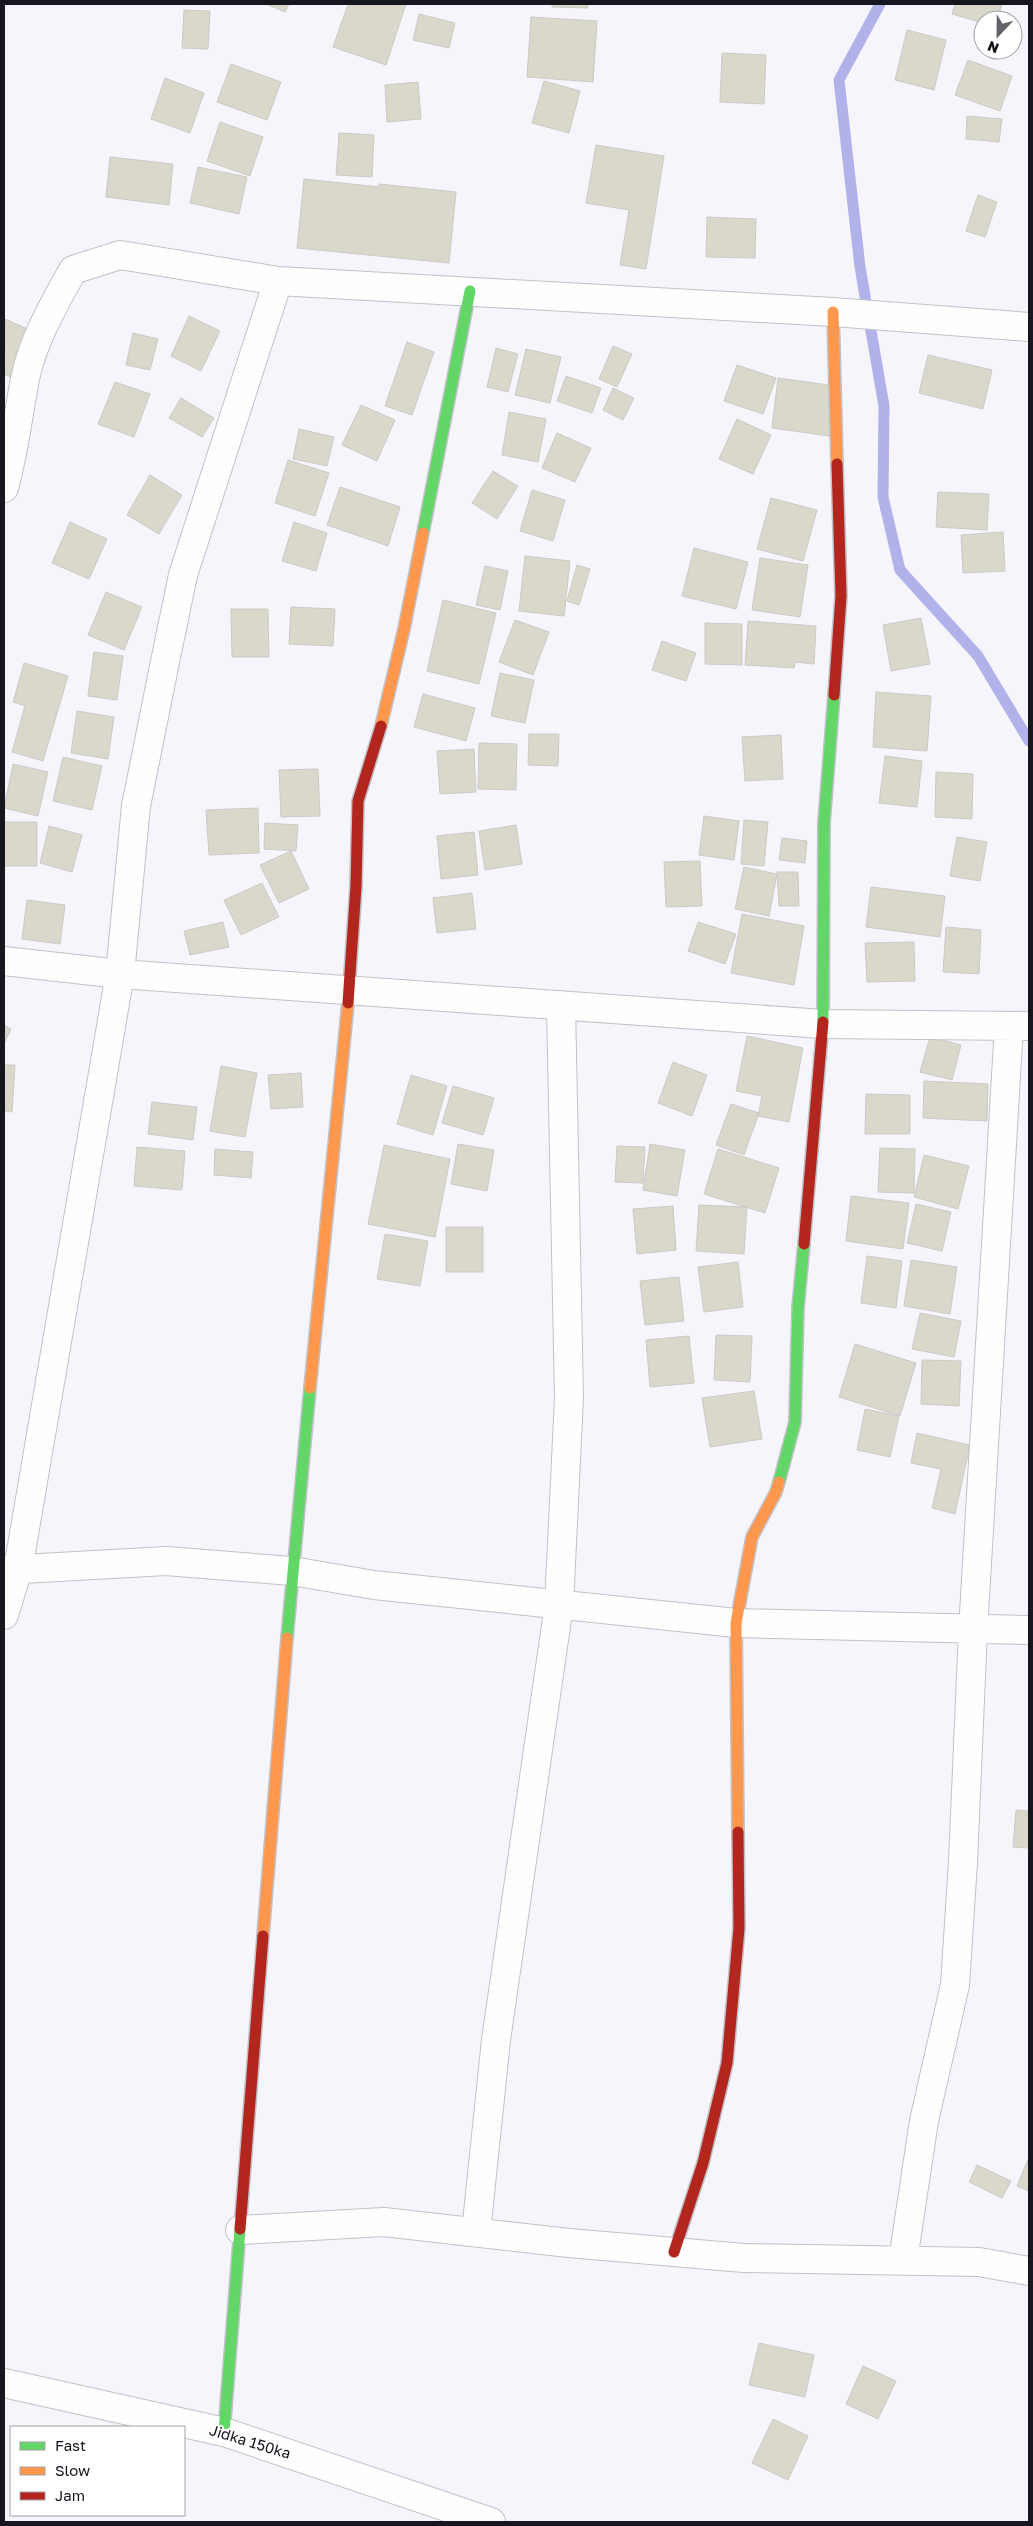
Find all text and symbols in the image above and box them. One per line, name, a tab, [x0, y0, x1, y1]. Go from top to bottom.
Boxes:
north arrow	[973, 10, 1023, 60]
text: N	[985, 38, 1001, 57]
street label: Jidka 150ka	[207, 2420, 293, 2462]
legend	[10, 2426, 185, 2516]
text: Fast	[55, 2436, 86, 2454]
text: Slow	[55, 2461, 90, 2479]
text: Jam	[55, 2486, 85, 2504]

